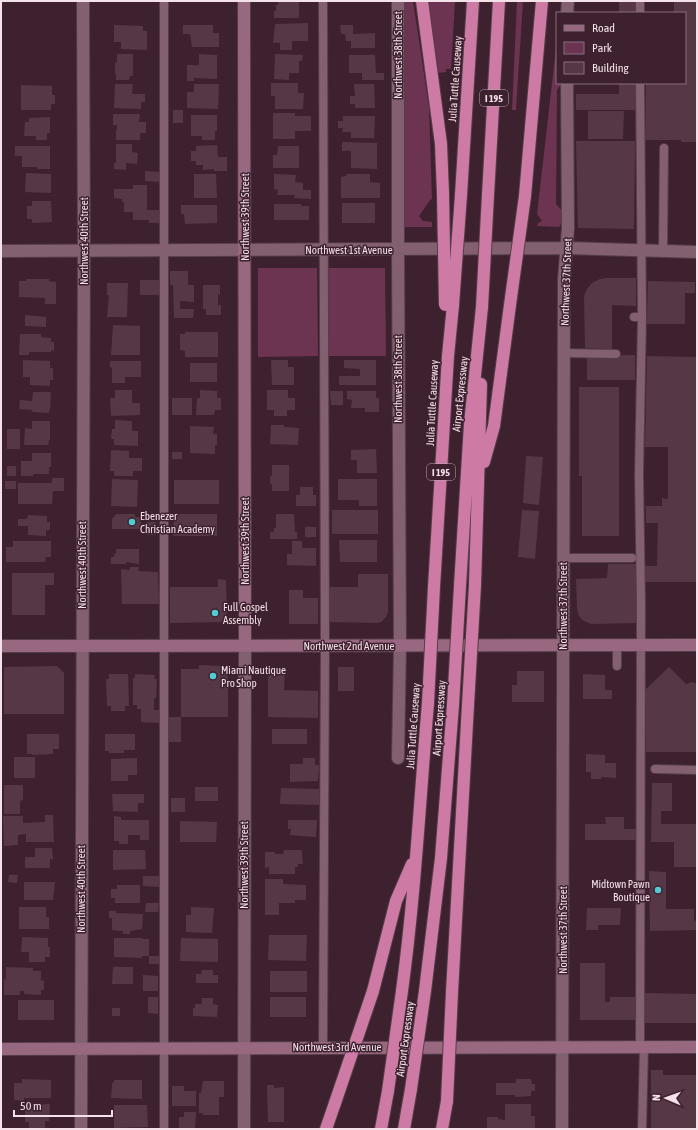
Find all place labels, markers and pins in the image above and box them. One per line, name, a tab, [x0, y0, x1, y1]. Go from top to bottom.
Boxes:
place label: Ebenezer Christian Academy	[140, 510, 215, 535]
marker: Ebenezer Christian Academy	[127, 517, 137, 527]
place label: Full Gospel Assembly	[223, 601, 268, 626]
marker: Full Gospel Assembly	[210, 608, 220, 618]
place label: Miami Nautique Pro Shop	[221, 664, 286, 689]
marker: Miami Nautique Pro Shop	[208, 671, 218, 681]
place label: Midtown Pawn Boutique	[591, 878, 650, 903]
marker: Midtown Pawn Boutique	[653, 885, 663, 895]

